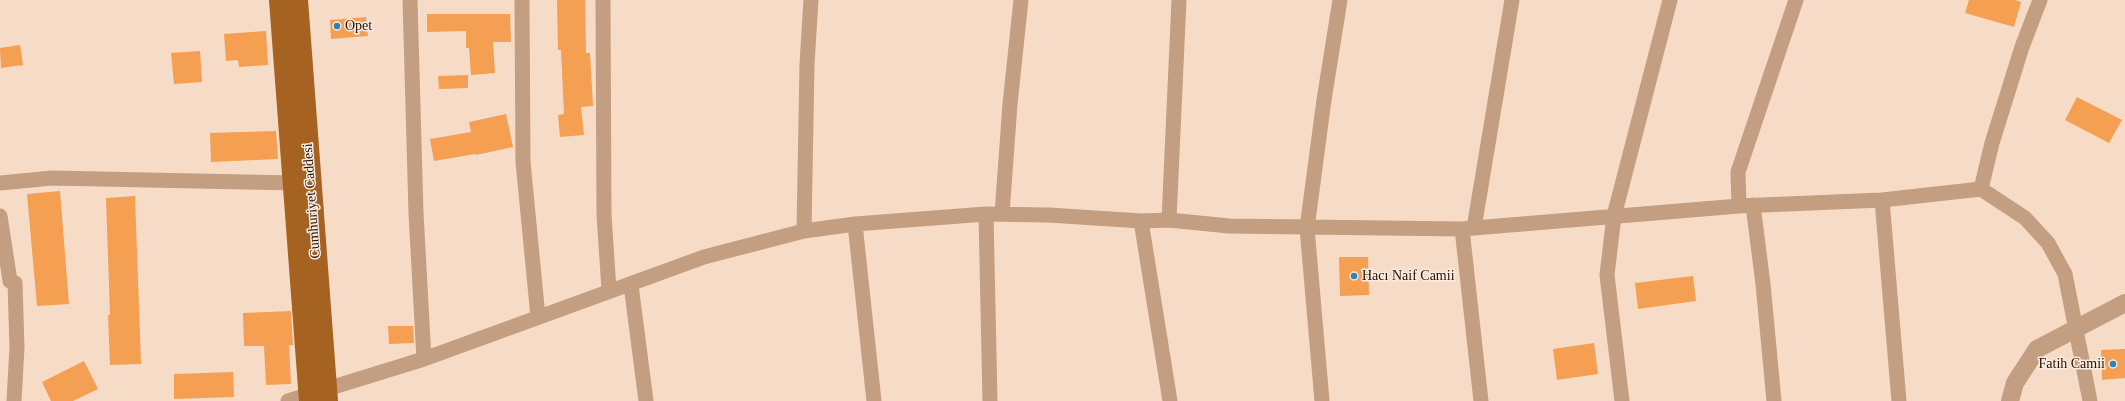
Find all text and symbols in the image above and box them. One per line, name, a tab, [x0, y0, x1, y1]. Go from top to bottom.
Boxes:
place label: Opet	[345, 18, 372, 34]
marker: Opet	[332, 21, 342, 31]
street label: Cumhuriyet Caddesi	[300, 143, 324, 259]
place label: Hacı Naif Camii	[1362, 268, 1455, 284]
marker: Hacı Naif Camii	[1349, 271, 1359, 281]
place label: Fatih Camii	[2038, 356, 2105, 372]
marker: Fatih Camii	[2108, 359, 2118, 369]

